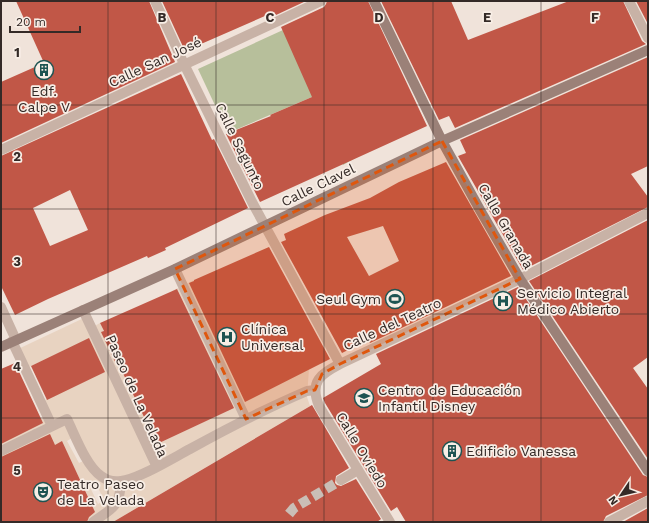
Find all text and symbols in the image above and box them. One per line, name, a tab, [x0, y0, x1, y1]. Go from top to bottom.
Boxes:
scale bar	[10, 8, 80, 34]
text: B	[158, 10, 167, 25]
text: C	[266, 10, 275, 25]
text: D	[374, 10, 384, 25]
text: E	[483, 10, 491, 25]
text: F	[591, 10, 599, 25]
text: 20 m	[16, 15, 46, 29]
street label: Calle San José	[106, 34, 204, 90]
text: 1	[14, 45, 20, 60]
building icon: Edf. Calpe V	[33, 59, 55, 81]
place label: Edf. Calpe V	[18, 83, 70, 115]
street label: Calle Sagunto	[212, 100, 268, 192]
text: 2	[13, 149, 21, 164]
street label: Calle Clavel	[278, 160, 358, 210]
street label: Calle Granada	[475, 181, 537, 272]
text: 3	[13, 254, 21, 269]
place label: Servicio Integral Médico Abierto	[517, 285, 628, 317]
sports icon: Seul Gym	[384, 288, 406, 310]
hospital icon: Servicio Integral Médico Abierto	[492, 290, 514, 312]
place label: Seul Gym	[316, 291, 381, 307]
street label: Calle del Teatro	[340, 294, 444, 354]
place label: Clínica Universal	[241, 321, 304, 353]
hospital icon: Clínica Universal	[216, 326, 238, 348]
street label: Paseo de La Velada	[103, 332, 171, 460]
text: 4	[13, 359, 22, 374]
place label: Centro de Educación Infantil Disney	[378, 382, 521, 414]
school or university icon: Centro de Educación Infantil Disney	[353, 387, 375, 409]
street label: Calle Oviedo	[333, 409, 391, 491]
building icon: Edificio Vanessa	[441, 440, 463, 462]
place label: Edificio Vanessa	[466, 443, 576, 459]
text: 5	[13, 463, 21, 478]
north arrow	[601, 475, 641, 515]
place label: Teatro Paseo de La Velada	[57, 476, 145, 508]
theatre icon: Teatro Paseo de La Velada	[32, 481, 54, 503]
text: N	[606, 493, 621, 508]

